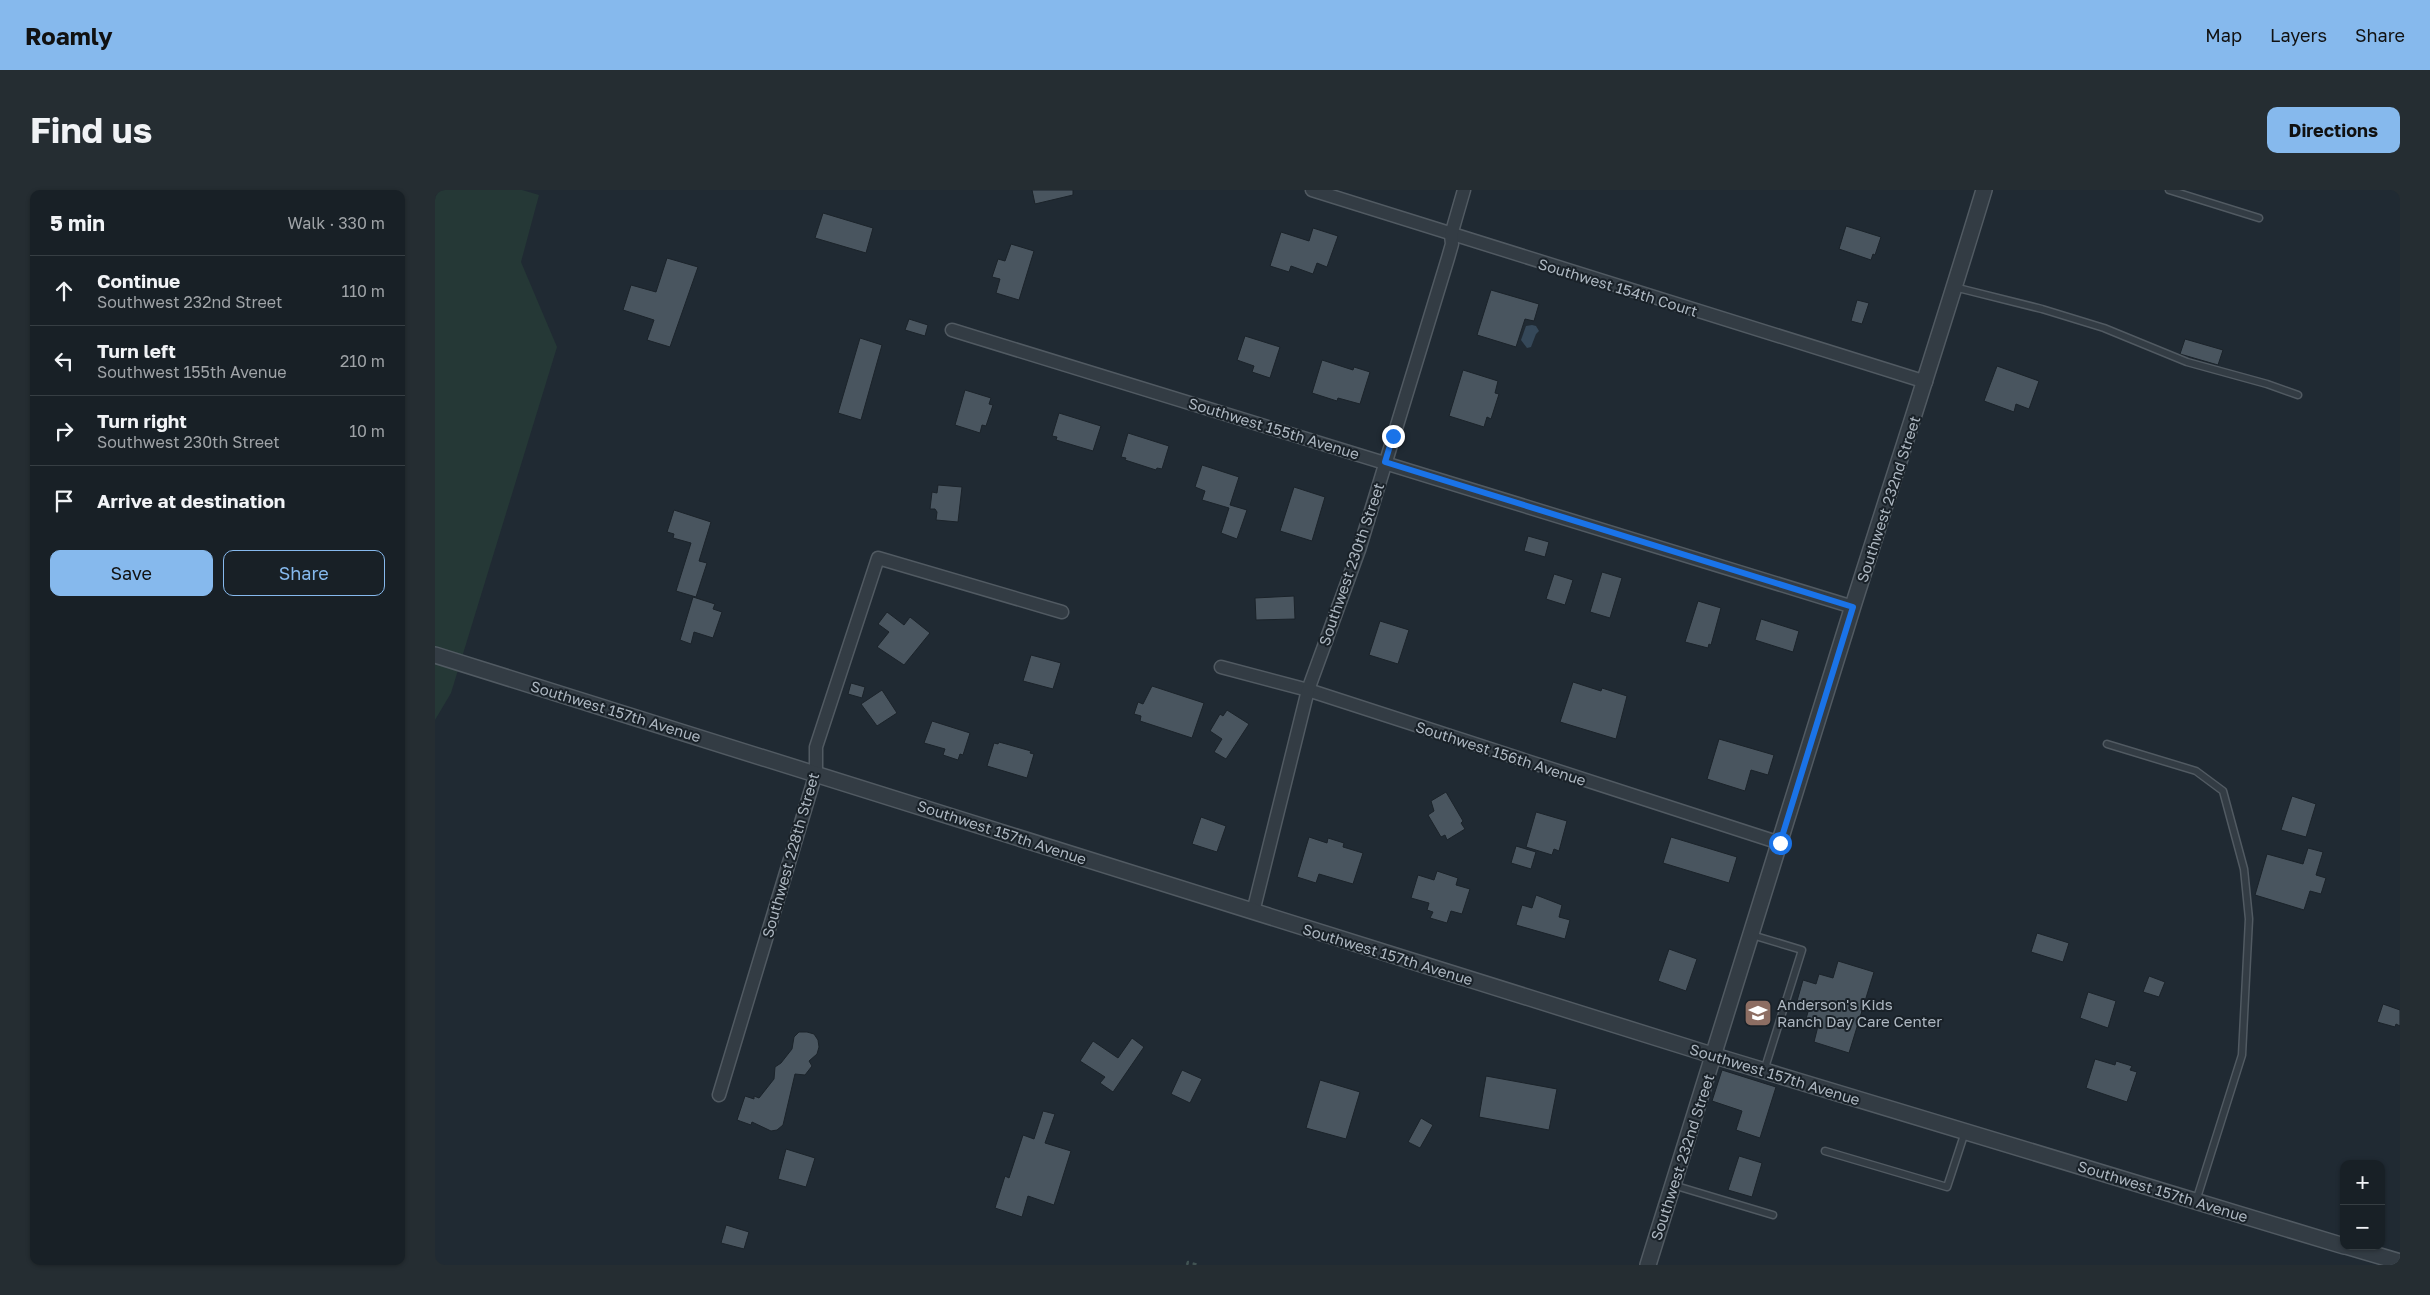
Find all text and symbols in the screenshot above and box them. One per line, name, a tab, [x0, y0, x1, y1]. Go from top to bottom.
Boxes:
text: Roamly	[25, 21, 113, 50]
text: Map	[2205, 24, 2242, 46]
text: Layers	[2270, 24, 2327, 46]
text: Share	[2355, 24, 2405, 46]
button: Directions	[2267, 107, 2400, 153]
text: Find us	[30, 109, 152, 151]
text: 5 min	[50, 210, 105, 236]
text: Walk · 330 m	[287, 213, 385, 233]
street label: Southwest 154th Court	[1536, 254, 1700, 320]
text: Continue	[97, 269, 180, 292]
icon: ahead	[50, 277, 78, 305]
text: 110 m	[341, 281, 385, 301]
text: Southwest 232nd Street	[97, 292, 283, 312]
text: Turn left	[97, 339, 176, 362]
icon: left	[50, 347, 78, 375]
text: 210 m	[340, 351, 385, 371]
text: Southwest 155th Avenue	[97, 362, 287, 382]
street label: Southwest 155th Avenue	[1186, 393, 1362, 463]
text: Turn right	[97, 409, 187, 432]
street label: Southwest 232nd Street	[1853, 414, 1923, 584]
icon: right	[50, 417, 78, 445]
text: 10 m	[349, 421, 385, 441]
route end	[1382, 425, 1405, 448]
text: Southwest 230th Street	[97, 432, 280, 452]
street label: Southwest 230th Street	[1315, 480, 1387, 648]
icon: arrive	[50, 487, 78, 515]
text: Arrive at destination	[97, 489, 285, 512]
button: Save	[50, 550, 213, 596]
button: Share	[223, 550, 385, 596]
street label: Southwest 157th Avenue	[529, 677, 704, 746]
street label: Southwest 156th Avenue	[1414, 717, 1589, 789]
street label: Southwest 228th Street	[758, 770, 822, 940]
street label: Southwest 157th Avenue	[915, 796, 1089, 868]
route start	[1769, 832, 1792, 855]
street label: Southwest 157th Avenue	[1301, 920, 1476, 989]
place label: Anderson's Kids Ranch Day Care Center	[1777, 995, 1942, 1030]
school or university icon: Anderson's Kids Ranch Day Care Center	[1743, 998, 1773, 1028]
street label: Southwest 157th Avenue	[1688, 1040, 1863, 1109]
street label: Southwest 232nd Street	[1647, 1072, 1717, 1242]
street label: Southwest 157th Avenue	[2076, 1157, 2251, 1226]
map controls	[2340, 1160, 2385, 1250]
button: +	[2340, 1160, 2385, 1205]
button: −	[2340, 1205, 2385, 1250]

